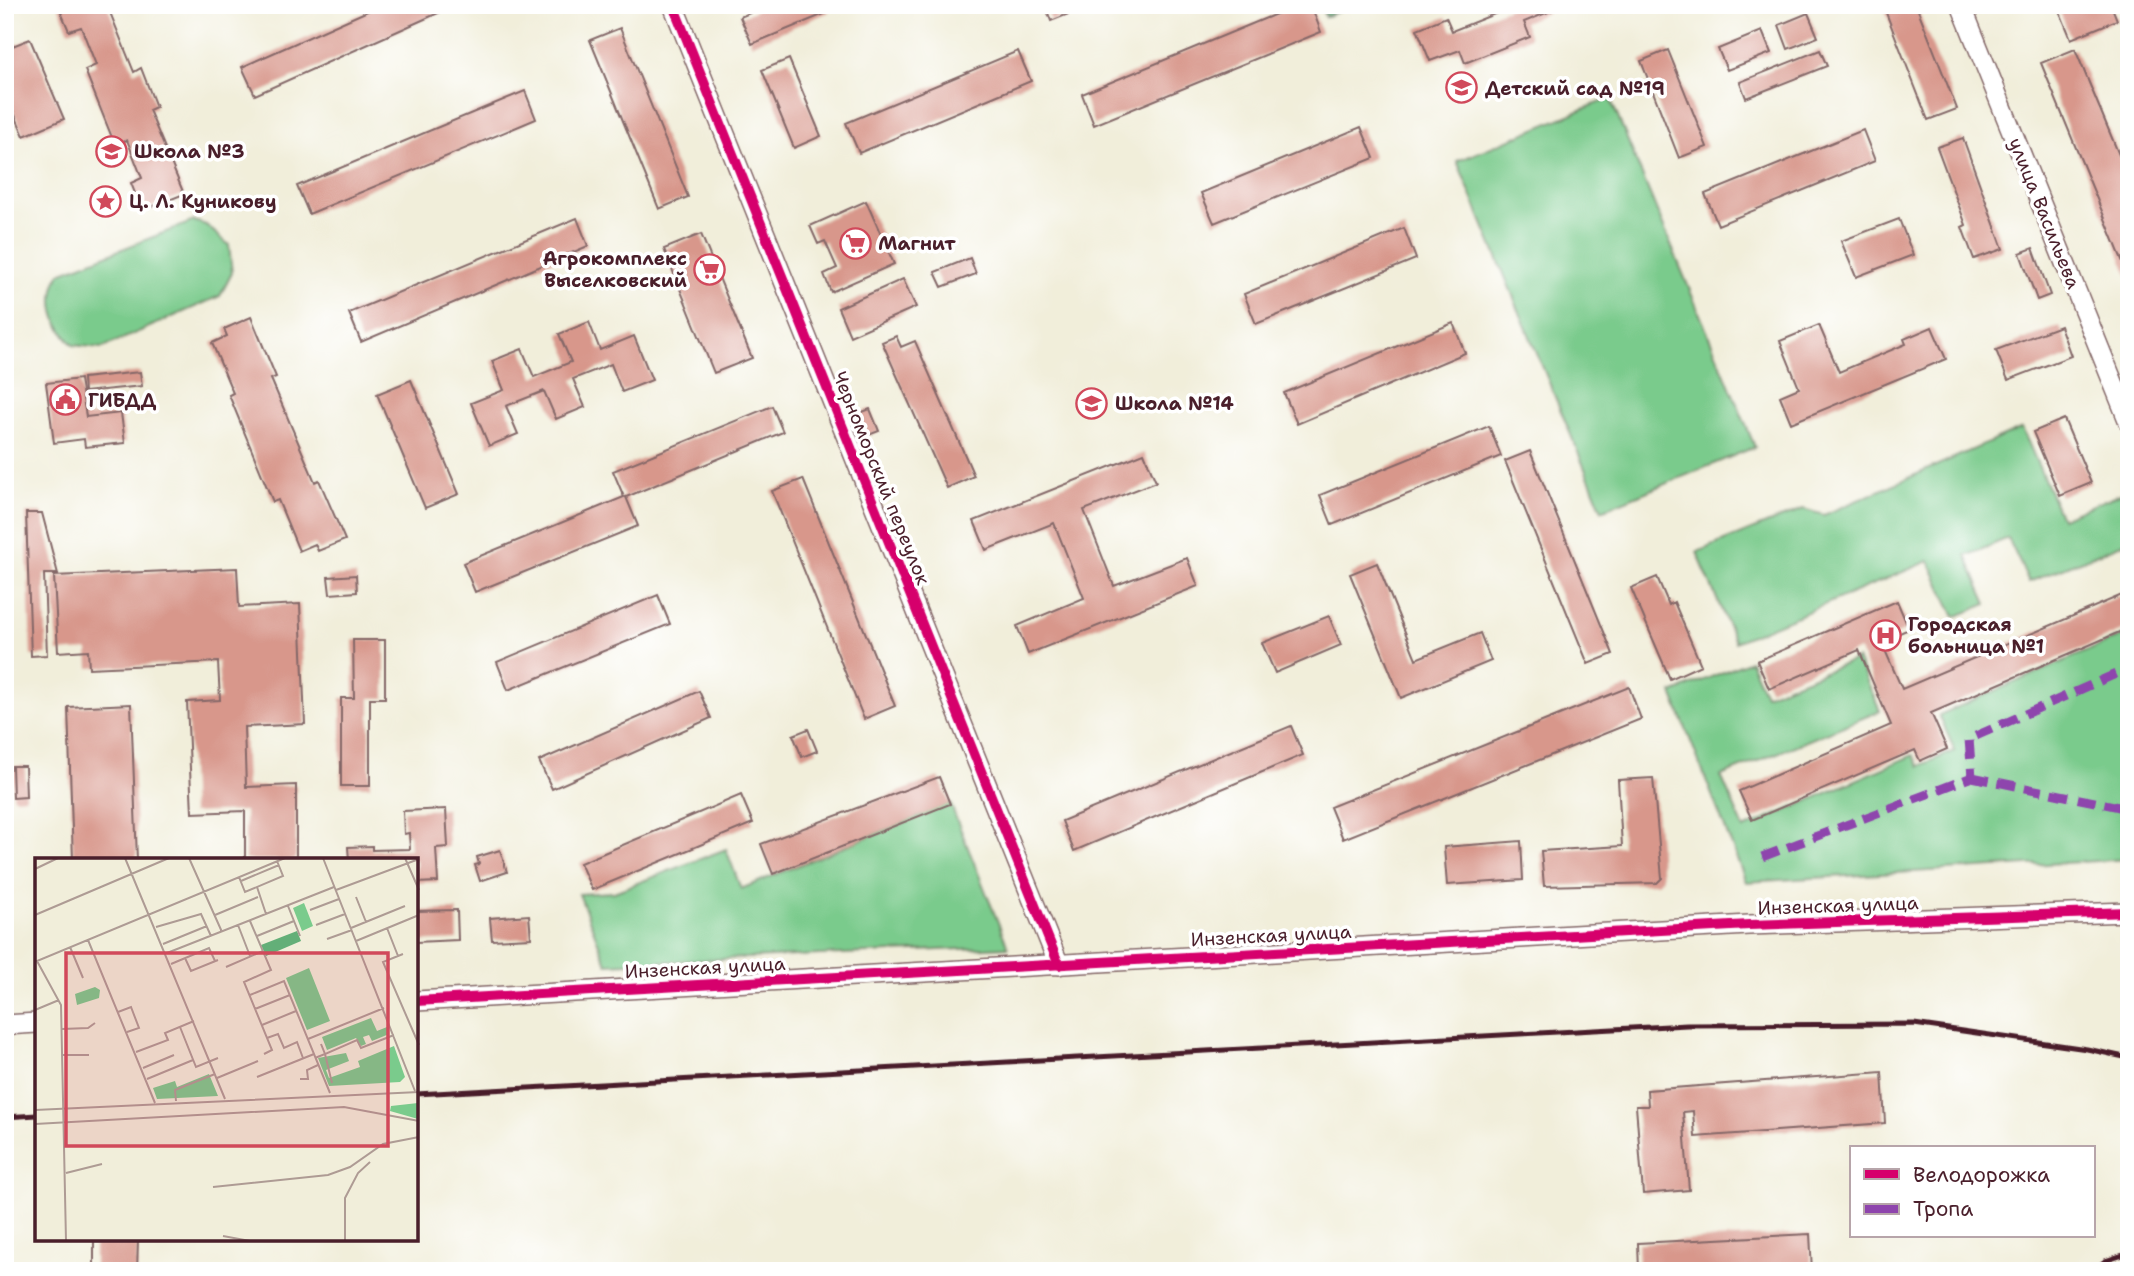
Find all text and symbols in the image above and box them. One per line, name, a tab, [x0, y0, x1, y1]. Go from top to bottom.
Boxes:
school or university icon: Детский сад №19	[1445, 71, 1479, 105]
place label: Детский сад №19	[1485, 76, 1665, 101]
school or university icon: Школа №3	[94, 134, 128, 168]
street label: улица Васильева	[2003, 134, 2086, 293]
place label: Школа №3	[134, 139, 245, 164]
place icon: Ц. Л. Куникову	[89, 184, 123, 218]
place label: Ц. Л. Куникову	[129, 189, 277, 214]
supermarket icon: Магнит	[838, 226, 872, 260]
place label: Магнит	[878, 231, 956, 256]
place label: Агрокомплекс Выселковский	[543, 246, 687, 293]
supermarket icon: Агрокомплекс Выселковский	[693, 252, 727, 286]
street label: Черноморский переулок	[827, 368, 936, 589]
public building icon: ГИБДД	[48, 383, 82, 417]
school or university icon: Школа №14	[1075, 386, 1109, 420]
place label: ГИБДД	[88, 388, 157, 413]
place label: Школа №14	[1115, 391, 1235, 416]
place label: Городская больница №1	[1908, 612, 2044, 659]
hospital icon: Городская больница №1	[1868, 618, 1902, 652]
inset map	[35, 858, 418, 1241]
street label: Инзенская улица	[1757, 890, 1919, 921]
street label: Инзенская улица	[1190, 919, 1352, 952]
street label: Инзенская улица	[624, 951, 786, 984]
legend	[1850, 1146, 2096, 1238]
text: Велодорожка	[1913, 1161, 2050, 1189]
text: Тропа	[1913, 1195, 1973, 1223]

